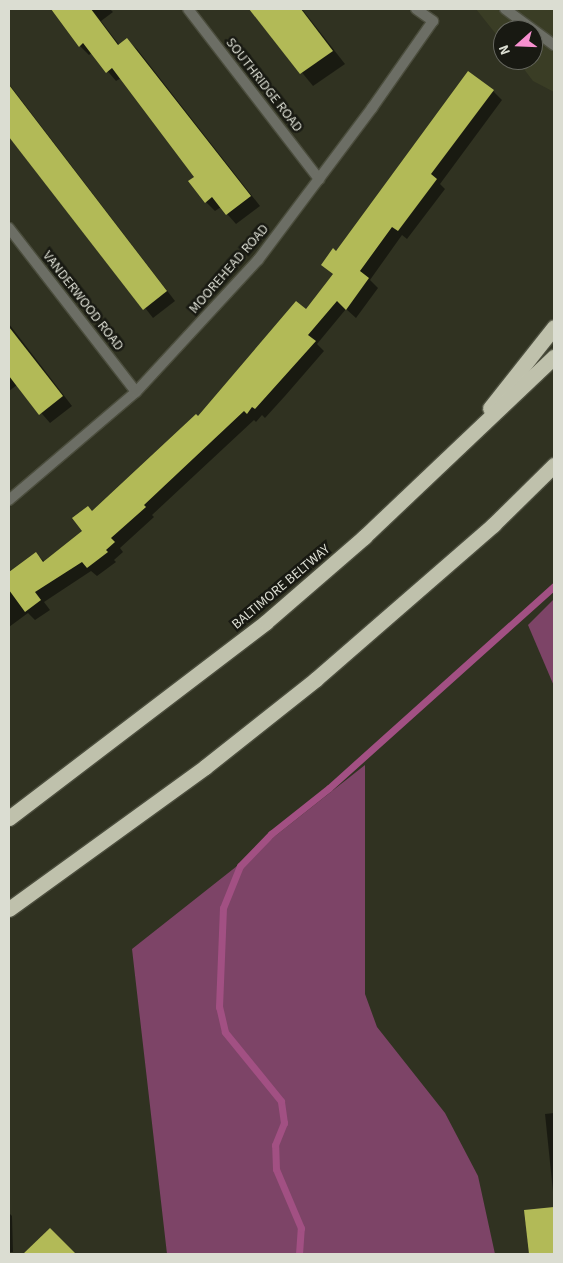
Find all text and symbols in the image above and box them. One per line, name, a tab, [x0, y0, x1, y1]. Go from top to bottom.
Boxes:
north arrow	[493, 20, 543, 70]
street label: SOUTHRIDGE ROAD	[222, 35, 306, 135]
text: N	[494, 42, 516, 58]
street label: MOOREHEAD ROAD	[186, 221, 272, 317]
street label: VANDERWOOD ROAD	[39, 248, 127, 354]
street label: BALTIMORE BELTWAY	[228, 541, 334, 633]

